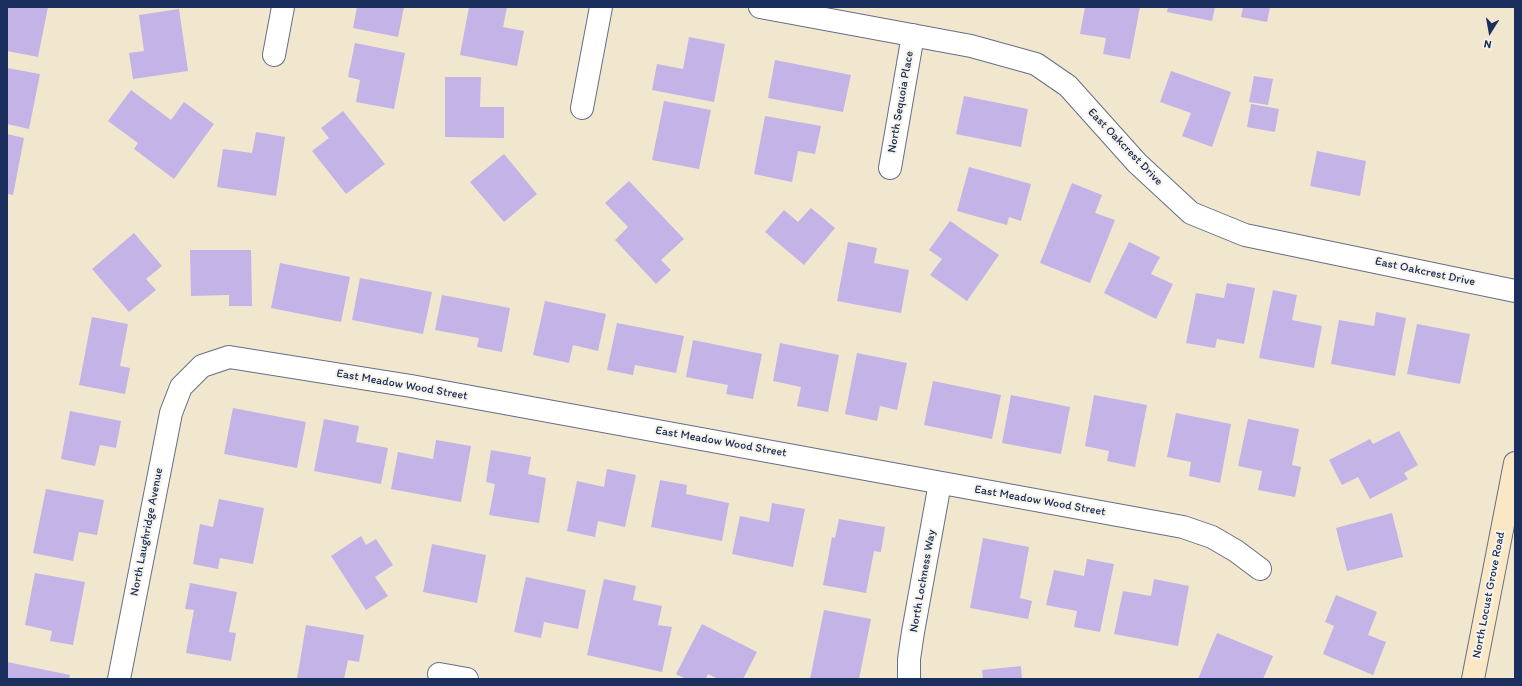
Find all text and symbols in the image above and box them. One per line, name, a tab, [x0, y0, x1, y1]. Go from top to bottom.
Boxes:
north arrow	[1470, 12, 1510, 52]
text: N	[1483, 37, 1493, 51]
street label: North Sequoia Place	[885, 50, 917, 154]
street label: East Oakcrest Drive	[1084, 105, 1166, 189]
street label: East Oakcrest Drive	[1374, 254, 1476, 290]
street label: East Meadow Wood Street	[335, 366, 469, 404]
street label: East Meadow Wood Street	[654, 423, 788, 461]
street label: North Laughridge Avenue	[128, 467, 166, 597]
street label: East Meadow Wood Street	[973, 482, 1107, 520]
street label: North Lochness Way	[907, 529, 939, 633]
street label: North Locust Grove Road	[1470, 531, 1508, 659]

